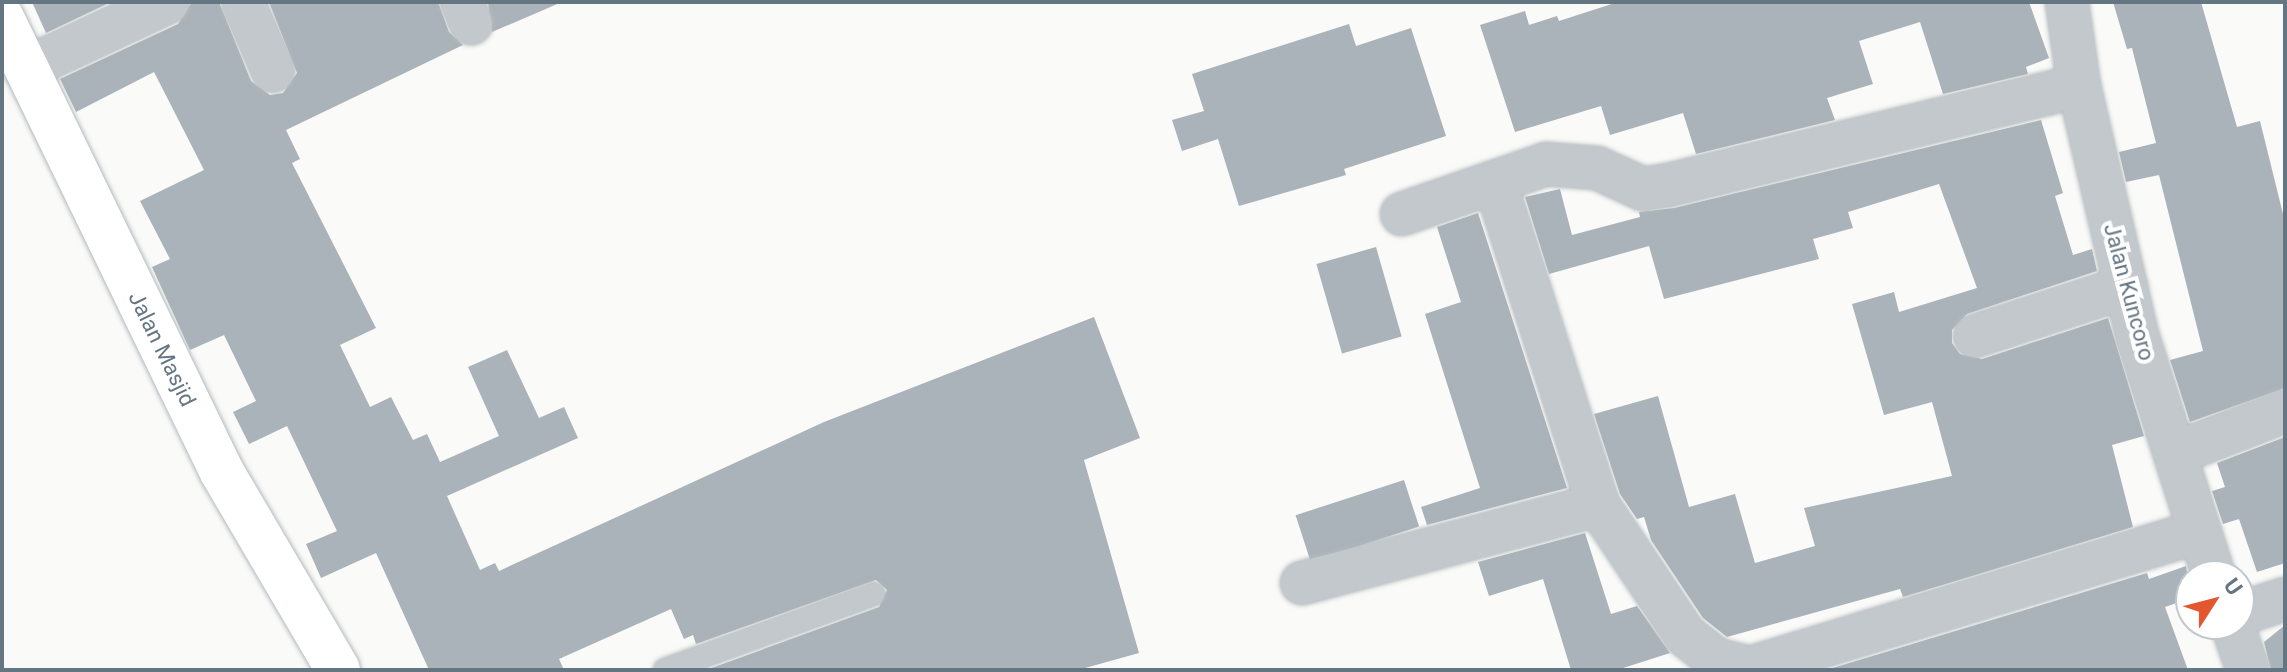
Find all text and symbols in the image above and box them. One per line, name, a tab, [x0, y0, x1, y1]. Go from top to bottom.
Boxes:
street label: Jalan Kuncoro	[2098, 221, 2160, 363]
street label: Jalan Masjid	[123, 287, 201, 411]
north arrow	[2175, 560, 2255, 640]
text: U	[2219, 574, 2248, 600]

